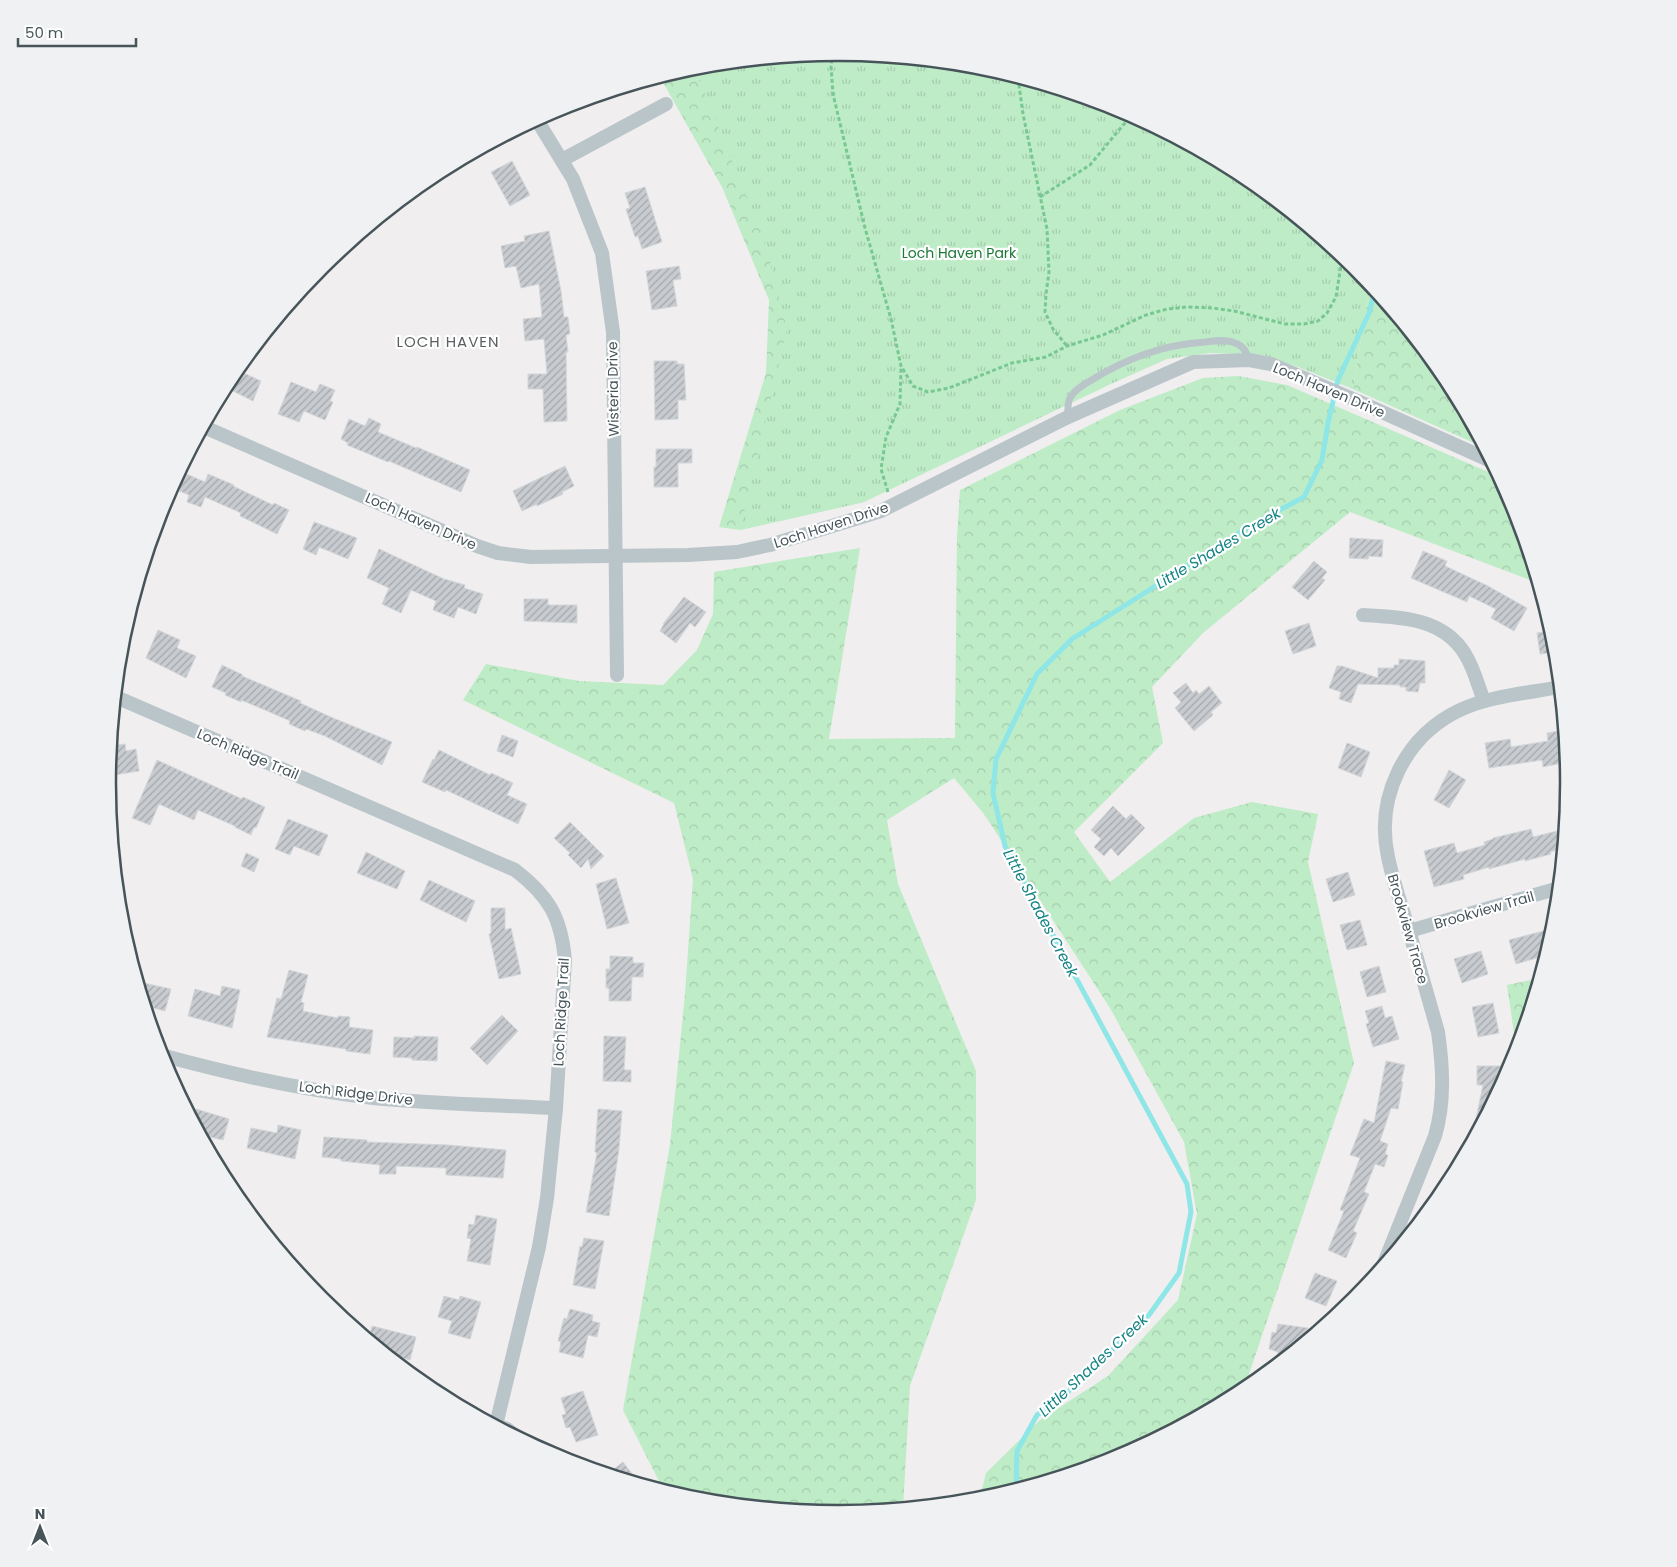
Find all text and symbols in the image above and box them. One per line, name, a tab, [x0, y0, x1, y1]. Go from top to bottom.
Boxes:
scale bar	[18, 15, 135, 47]
text: 50 m	[25, 22, 63, 43]
park label: Loch Haven Park	[902, 243, 1017, 263]
district label: LOCH HAVEN	[396, 331, 500, 352]
street label: Wisteria Drive	[602, 341, 624, 437]
street label: Loch Haven Drive	[1270, 357, 1388, 423]
street label: Loch Haven Drive	[362, 488, 480, 555]
street label: Loch Haven Drive	[771, 497, 891, 553]
water label: Little Shades Creek	[1152, 502, 1285, 594]
street label: Loch Ridge Trail	[194, 724, 302, 784]
water label: Little Shades Creek	[998, 845, 1084, 982]
street label: Brookview Trace	[1383, 872, 1433, 987]
street label: Brookview Trail	[1432, 886, 1536, 934]
street label: Loch Ridge Trail	[548, 957, 574, 1067]
street label: Loch Ridge Drive	[298, 1076, 414, 1110]
water label: Little Shades Creek	[1034, 1308, 1153, 1421]
north arrow	[15, 1502, 65, 1552]
text: N	[35, 1504, 45, 1524]

